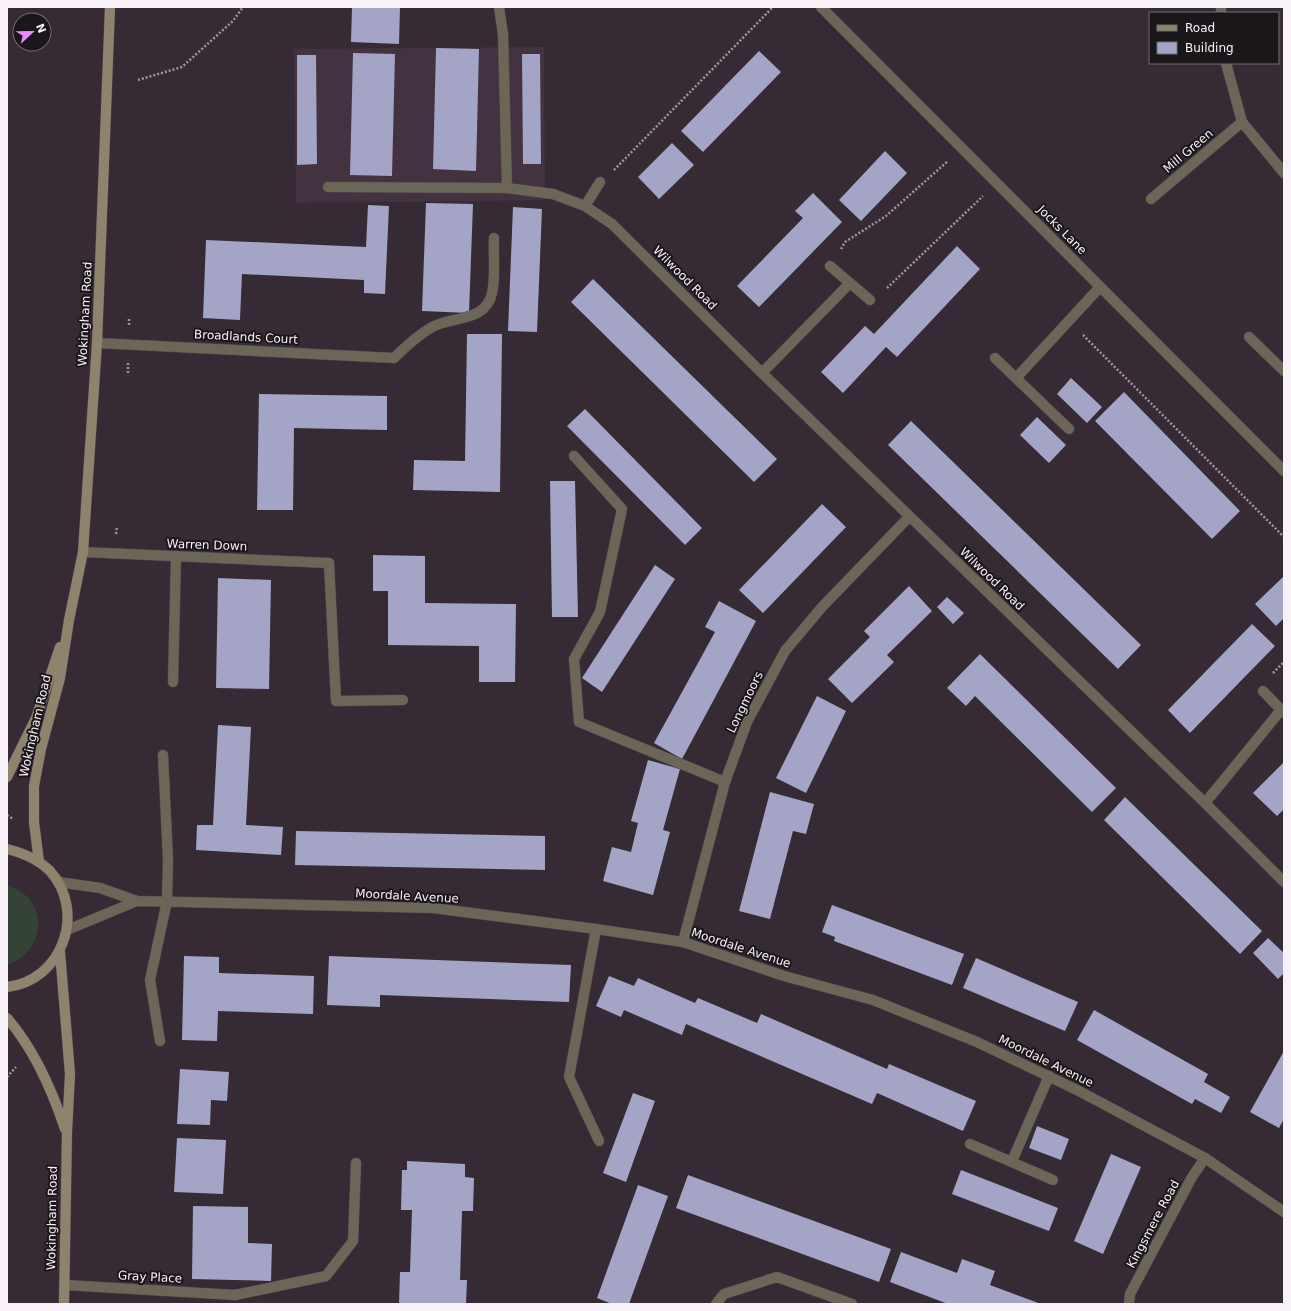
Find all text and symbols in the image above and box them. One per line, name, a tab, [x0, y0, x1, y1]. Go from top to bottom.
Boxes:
north arrow	[12, 12, 52, 52]
legend	[1149, 12, 1279, 64]
text: Road	[1185, 21, 1215, 35]
text: N	[33, 22, 49, 35]
text: Building	[1185, 41, 1234, 55]
street label: Mill Green	[1160, 126, 1216, 176]
street label: Jocks Lane	[1034, 202, 1089, 257]
street label: Wilwood Road	[650, 243, 720, 313]
street label: Wokingham Road	[75, 261, 95, 367]
street label: Broadlands Court	[194, 327, 299, 347]
street label: Warren Down	[166, 537, 248, 553]
street label: Wilwood Road	[957, 545, 1027, 613]
street label: Longmoors	[724, 669, 766, 735]
street label: Wokingham Road	[16, 673, 54, 779]
street label: Moordale Avenue	[355, 886, 459, 906]
street label: Moordale Avenue	[689, 925, 793, 971]
street label: Moordale Avenue	[996, 1032, 1096, 1090]
street label: Wokingham Road	[44, 1166, 60, 1270]
street label: Kingsmere Road	[1124, 1178, 1182, 1270]
street label: Gray Place	[117, 1268, 183, 1286]

